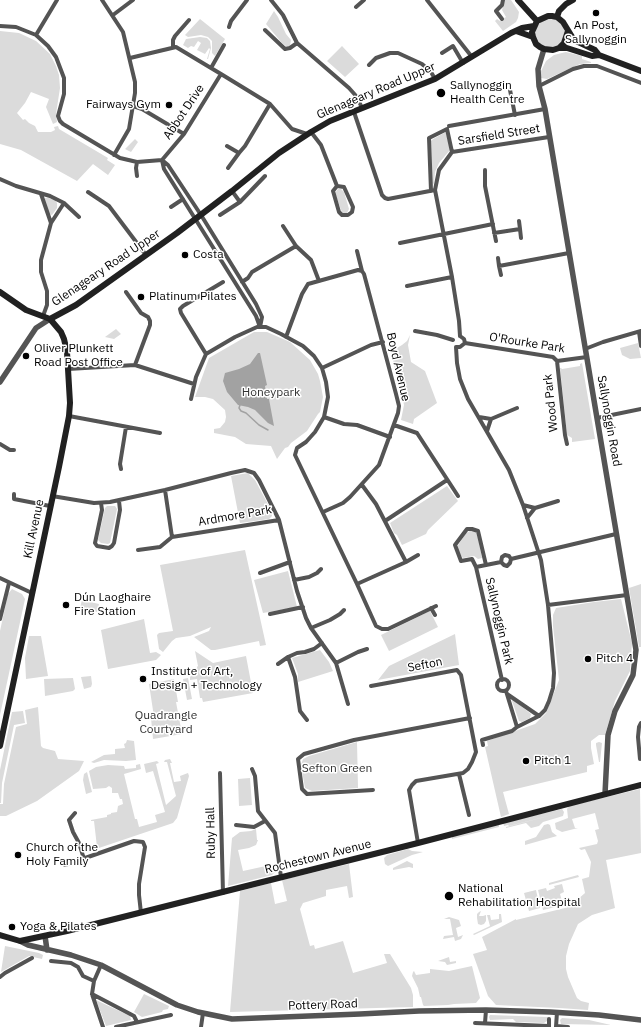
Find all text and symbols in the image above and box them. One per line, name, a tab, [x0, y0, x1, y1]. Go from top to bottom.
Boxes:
marker: An Post, Sallynoggin	[591, 8, 601, 18]
place label: An Post, Sallynoggin	[565, 19, 627, 47]
street label: Glenageary Road Upper	[315, 59, 437, 123]
place label: Sallynoggin Health Centre	[450, 79, 525, 107]
street label: Abbot Drive	[160, 82, 208, 142]
marker: Sallynoggin Health Centre	[435, 87, 447, 99]
place label: Fairways Gym	[86, 98, 161, 112]
marker: Fairways Gym	[164, 100, 174, 110]
street label: Sarsfield Street	[457, 121, 541, 149]
street label: Glenageary Road Upper	[49, 226, 163, 310]
place label: Costa	[193, 248, 224, 262]
marker: Costa	[180, 250, 190, 260]
place label: Platinum Pilates	[149, 290, 237, 304]
marker: Platinum Pilates	[136, 292, 146, 302]
street label: O'Rourke Park	[488, 330, 566, 356]
street label: Boyd Avenue	[383, 331, 413, 403]
place label: Oliver Plunkett Road Post Office	[34, 342, 123, 370]
marker: Oliver Plunkett Road Post Office	[21, 351, 31, 361]
street label: Wood Park	[541, 373, 561, 433]
street label: Sallynoggin Road	[594, 374, 624, 468]
park label: Honeypark	[242, 386, 300, 400]
street label: Kill Avenue	[21, 498, 47, 560]
street label: Ardmore Park	[197, 502, 273, 530]
street label: Sallynoggin Park	[482, 576, 516, 666]
place label: Dún Laoghaire Fire Station	[74, 591, 151, 619]
marker: Dún Laoghaire Fire Station	[61, 600, 71, 610]
place label: Pitch 4	[596, 652, 633, 666]
marker: Pitch 4	[583, 654, 593, 664]
street label: Sefton	[406, 655, 444, 675]
place label: Institute of Art, Design + Technology	[151, 665, 262, 693]
marker: Institute of Art, Design + Technology	[138, 674, 148, 684]
park label: Quadrangle Courtyard	[135, 709, 197, 737]
place label: Pitch 1	[534, 754, 571, 768]
marker: Pitch 1	[521, 756, 531, 766]
park label: Sefton Green	[302, 762, 372, 776]
street label: Ruby Hall	[203, 807, 219, 859]
street label: Rochestown Avenue	[263, 837, 373, 877]
place label: Church of the Holy Family	[26, 841, 98, 869]
marker: Church of the Holy Family	[13, 850, 23, 860]
place label: National Rehabilitation Hospital	[458, 882, 581, 910]
marker: National Rehabilitation Hospital	[443, 890, 455, 902]
place label: Yoga & Pilates	[20, 920, 96, 934]
marker: Yoga & Pilates	[7, 922, 17, 932]
street label: Pottery Road	[288, 997, 358, 1013]

